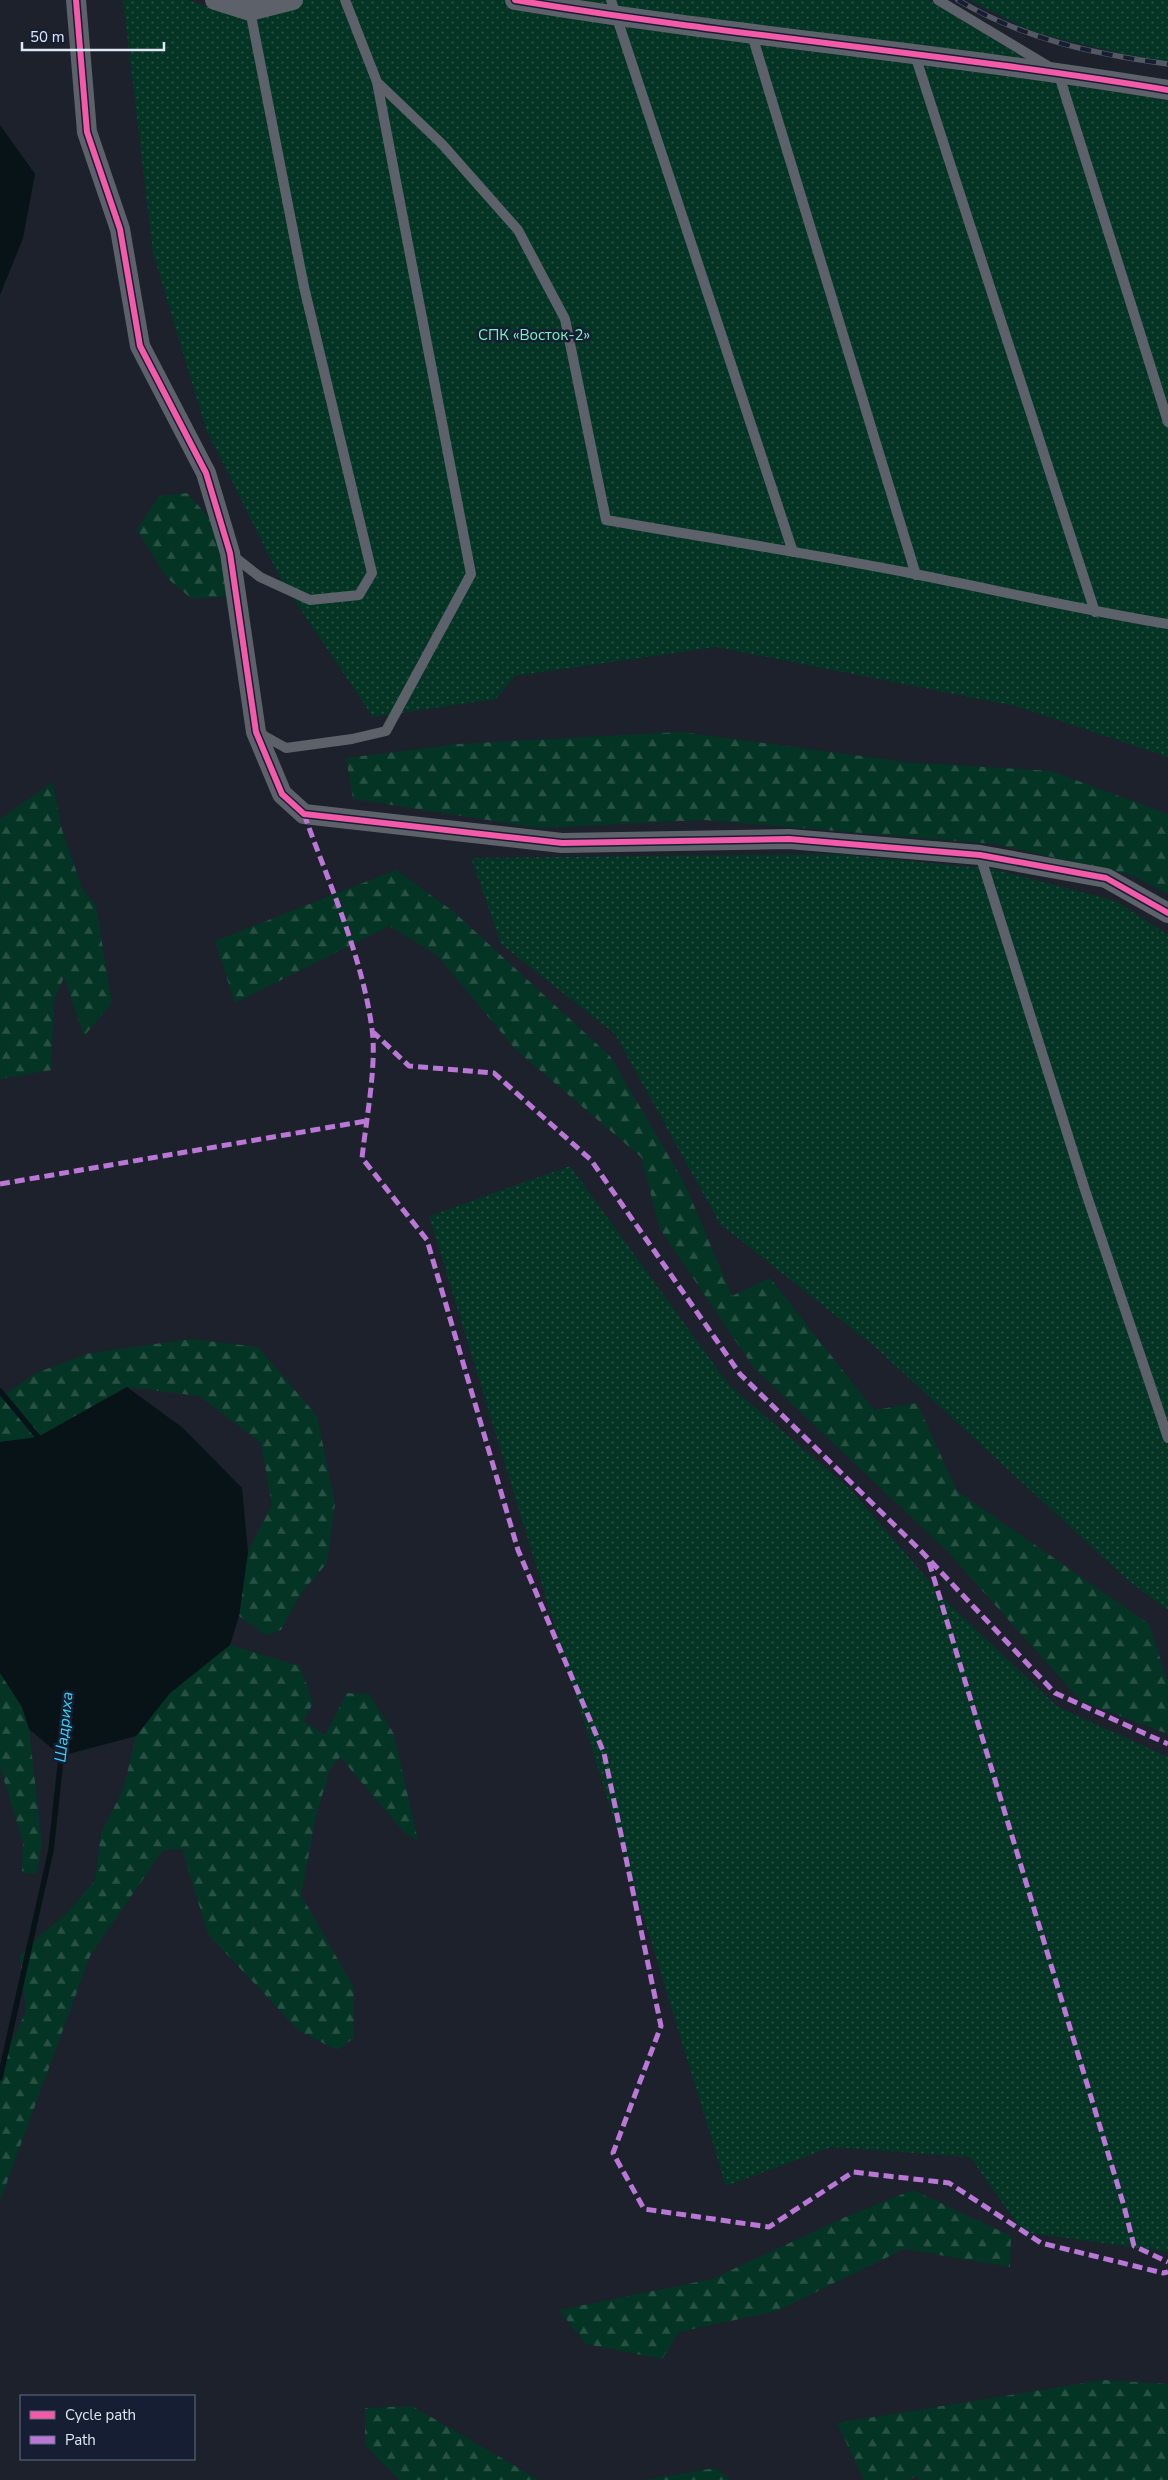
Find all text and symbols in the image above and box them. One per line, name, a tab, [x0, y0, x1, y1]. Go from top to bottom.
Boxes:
scale bar	[22, 20, 165, 52]
text: 50 m	[30, 27, 65, 47]
park label: СПК «Восток-2»	[478, 325, 590, 345]
water label: Шадриха	[49, 1691, 79, 1763]
legend	[20, 2395, 195, 2460]
text: Cycle path	[65, 2405, 136, 2425]
text: Path	[65, 2430, 96, 2450]

